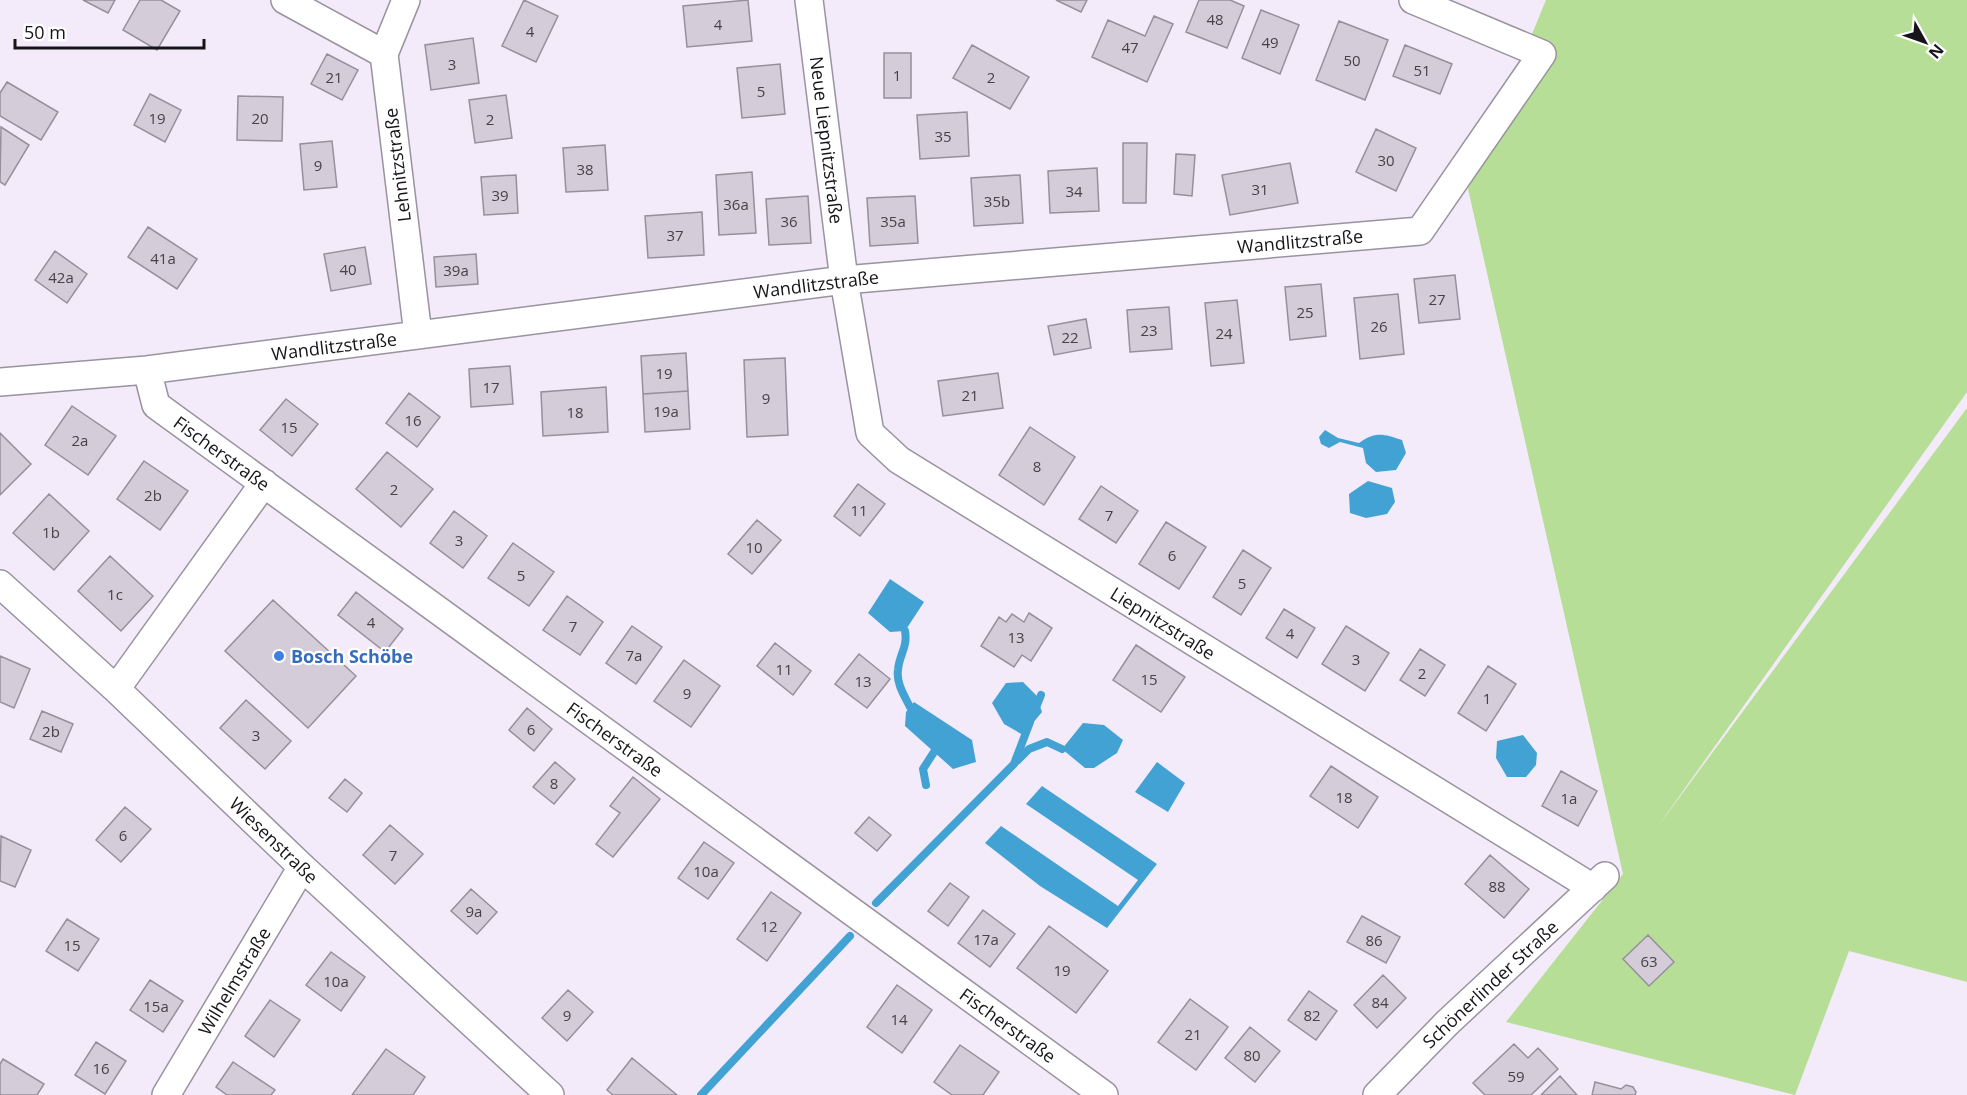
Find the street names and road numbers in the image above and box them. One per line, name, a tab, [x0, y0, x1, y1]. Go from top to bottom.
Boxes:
street label: Neue Liepnitzstraße	[805, 55, 849, 225]
street label: Lehnitzstraße	[378, 107, 416, 223]
street label: Wandlitzstraße	[1236, 224, 1364, 258]
street label: Wandlitzstraße	[752, 264, 880, 304]
street label: Wandlitzstraße	[270, 326, 398, 366]
street label: Fischerstraße	[169, 410, 275, 496]
street label: Liepnitzstraße	[1106, 581, 1220, 665]
street label: Fischerstraße	[562, 696, 668, 782]
street label: Wiesenstraße	[224, 792, 324, 888]
street label: Schönerlinder Straße	[1417, 915, 1563, 1053]
street label: Wilhelmstraße	[192, 923, 276, 1039]
street label: Fischerstraße	[955, 982, 1061, 1068]

